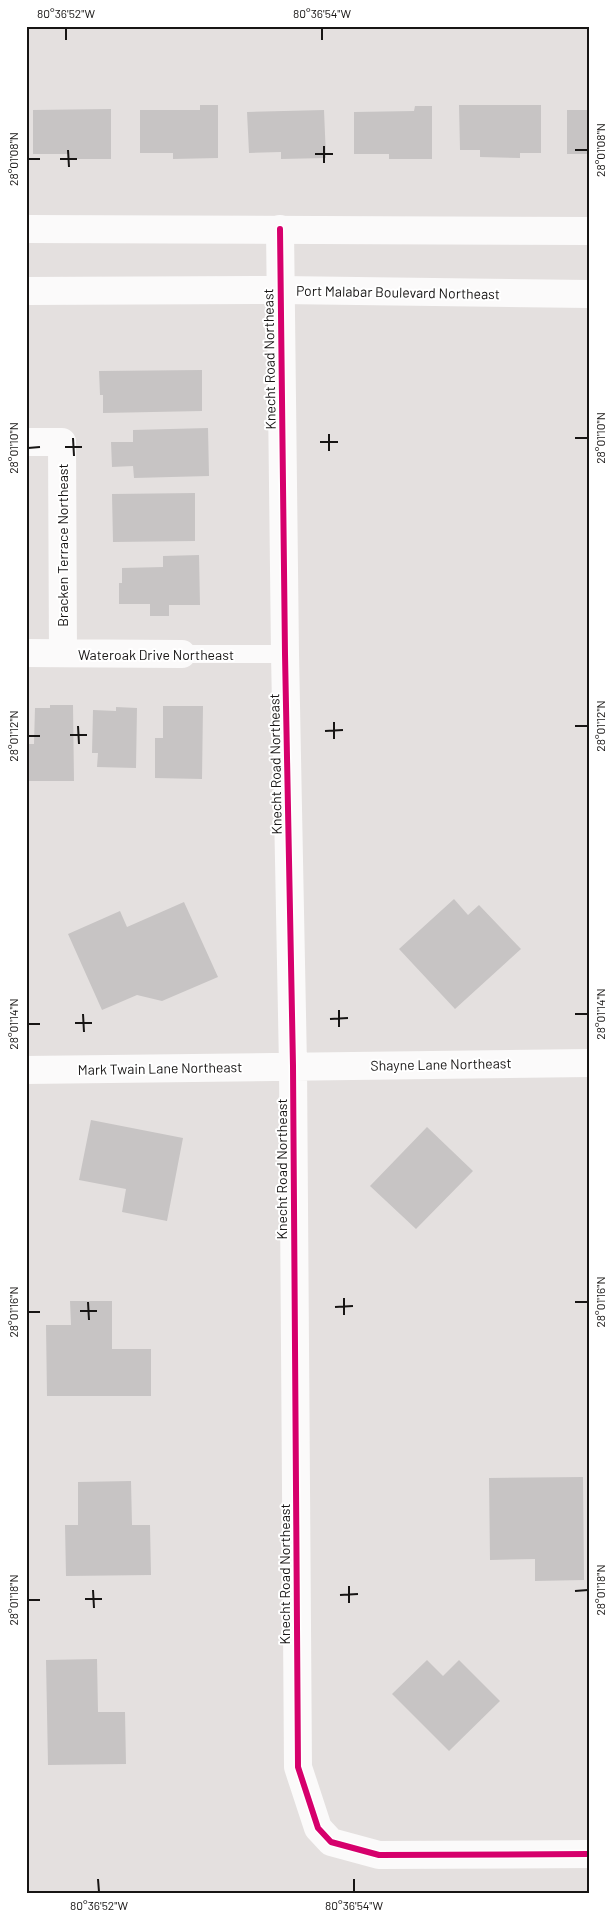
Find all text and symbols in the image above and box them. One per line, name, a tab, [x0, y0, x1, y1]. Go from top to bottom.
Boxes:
text: 80°36'52"W	[37, 6, 95, 20]
text: 80°36'54"W	[293, 6, 351, 20]
text: 28°01'08"N	[593, 123, 607, 177]
text: 28°01'08"N	[6, 132, 20, 186]
street label: Port Malabar Boulevard Northeast	[296, 282, 500, 302]
street label: Knecht Road Northeast	[259, 288, 279, 430]
text: 28°01'10"N	[593, 412, 607, 464]
text: 28°01'10"N	[6, 422, 20, 474]
street label: Bracken Terrace Northeast	[54, 463, 71, 627]
street label: Wateroak Drive Northeast	[78, 646, 234, 663]
street label: Knecht Road Northeast	[265, 693, 285, 835]
text: 28°01'12"N	[593, 700, 607, 752]
text: 28°01'12"N	[6, 710, 20, 762]
text: 28°01'14"N	[593, 988, 607, 1040]
text: 28°01'14"N	[6, 998, 20, 1050]
street label: Shayne Lane Northeast	[370, 1054, 512, 1074]
street label: Mark Twain Lane Northeast	[78, 1058, 242, 1078]
street label: Knecht Road Northeast	[273, 1098, 290, 1240]
text: 28°01'16"N	[593, 1276, 607, 1328]
text: 28°01'16"N	[6, 1286, 20, 1338]
street label: Knecht Road Northeast	[276, 1503, 293, 1645]
text: 28°01'18"N	[593, 1564, 607, 1616]
text: 28°01'18"N	[6, 1574, 20, 1626]
text: 80°36'52"W	[70, 1898, 128, 1912]
text: 80°36'54"W	[325, 1898, 383, 1912]

